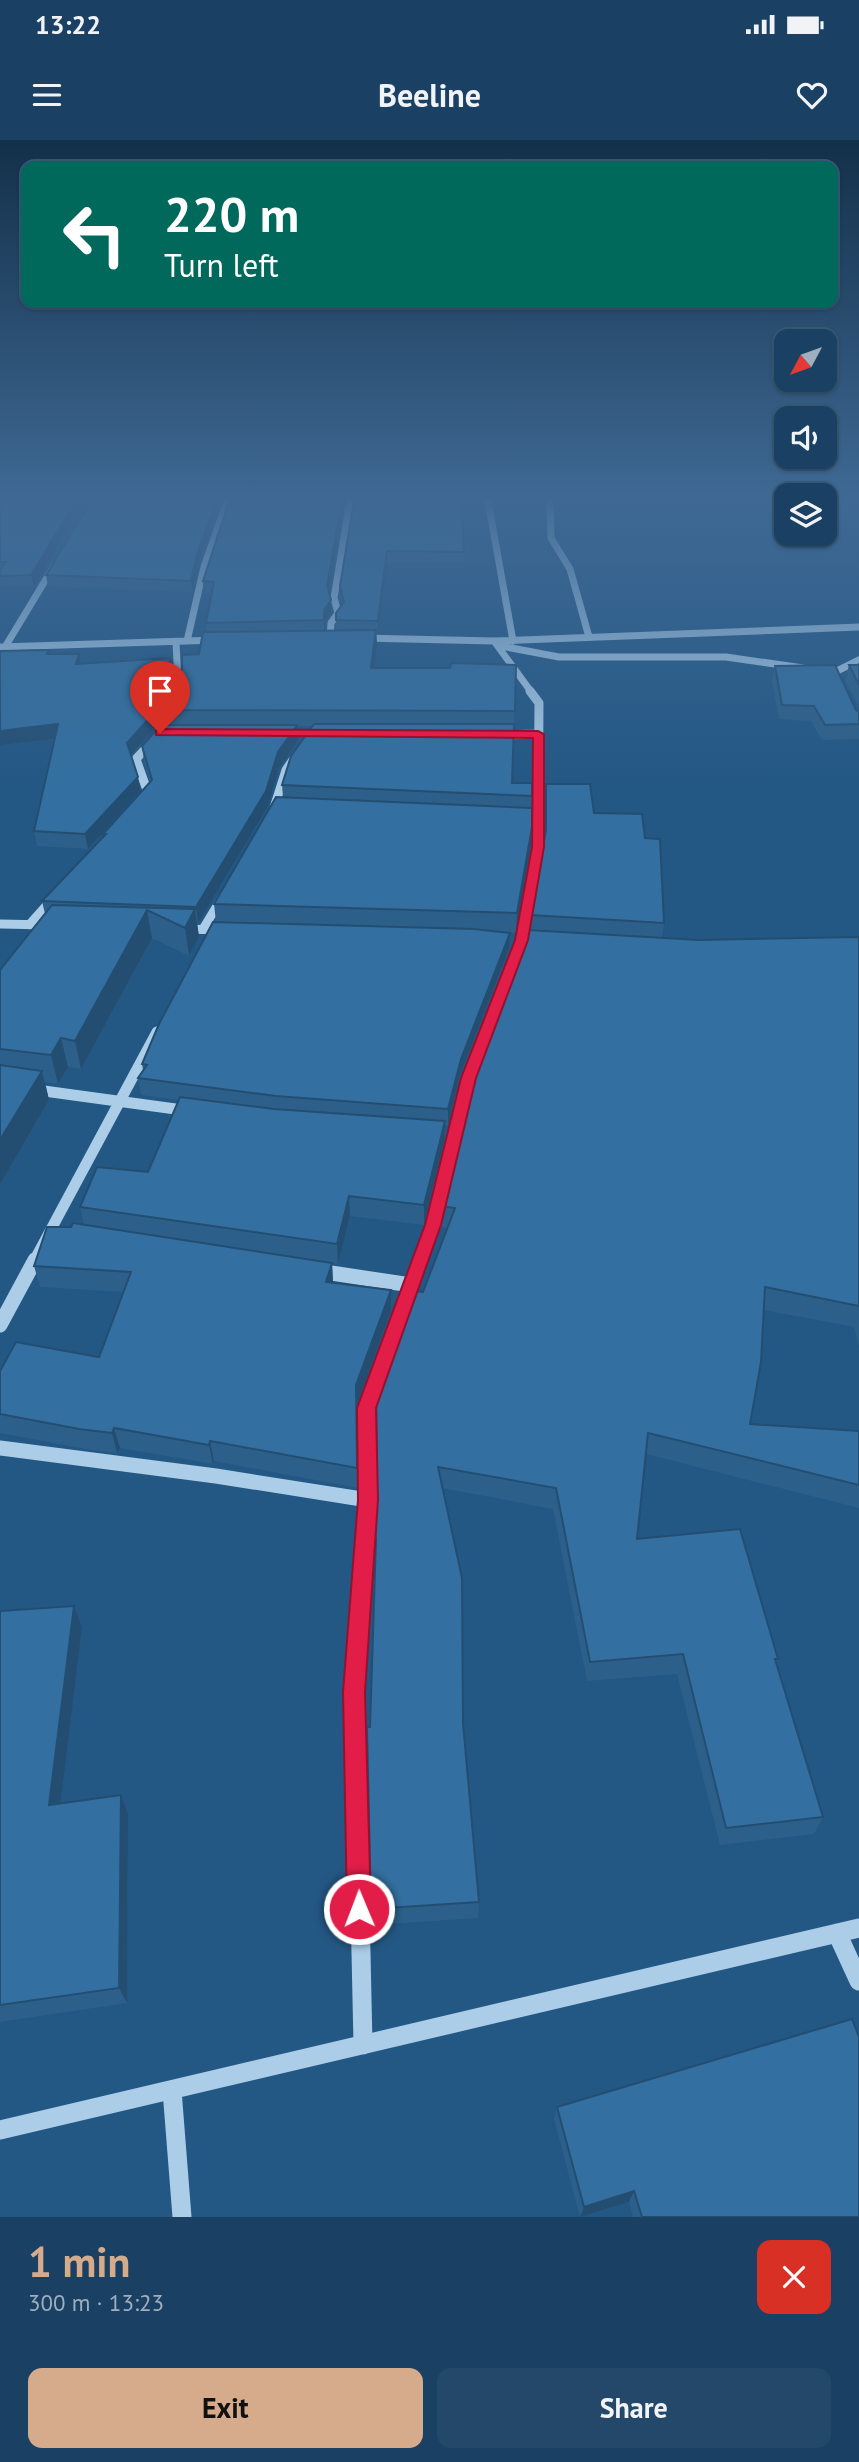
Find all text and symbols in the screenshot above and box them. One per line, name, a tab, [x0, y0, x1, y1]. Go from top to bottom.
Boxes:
text: 13:22	[35, 8, 101, 41]
text: Beeline	[378, 74, 481, 116]
icon: menu	[28, 76, 66, 114]
icon: heart	[793, 76, 831, 114]
text: 220 m	[164, 182, 299, 246]
icon: left	[49, 189, 140, 280]
text: Turn left	[164, 244, 279, 286]
north arrow	[774, 329, 836, 392]
map controls	[774, 329, 837, 546]
button: sound	[774, 406, 837, 469]
button: layers	[774, 483, 837, 546]
pin	[130, 661, 190, 733]
icon: arrive	[141, 672, 179, 710]
position arrow	[322, 1872, 396, 1946]
text: 1 min	[28, 2234, 130, 2289]
button: close	[757, 2240, 831, 2314]
text: 300 m · 13:23	[28, 2288, 164, 2317]
button: Exit	[28, 2368, 423, 2448]
button: Share	[437, 2368, 831, 2448]

